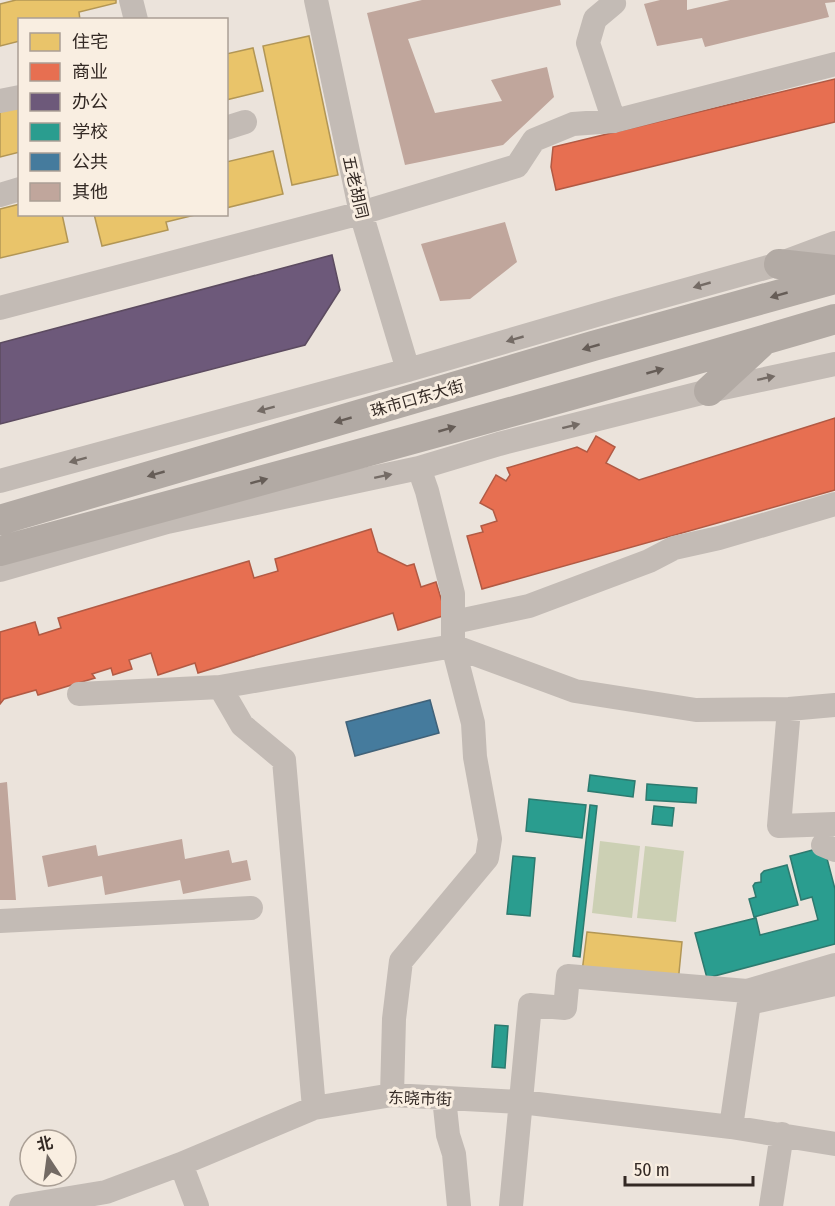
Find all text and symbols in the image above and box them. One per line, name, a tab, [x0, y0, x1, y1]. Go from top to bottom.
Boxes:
legend	[18, 18, 228, 216]
text: 住宅	[72, 31, 108, 53]
text: 商业	[72, 61, 108, 83]
text: 办公	[72, 91, 108, 113]
text: 学校	[72, 121, 108, 143]
text: 公共	[72, 151, 108, 173]
street label: 五老胡同	[339, 154, 372, 220]
text: 其他	[72, 181, 108, 203]
one-way arrow	[693, 281, 711, 290]
one-way arrow	[770, 291, 788, 300]
one-way arrow	[506, 335, 524, 344]
one-way arrow	[582, 343, 600, 352]
one-way arrow	[646, 366, 664, 375]
one-way arrow	[757, 373, 776, 382]
street label: 珠市口东大街	[368, 376, 466, 421]
one-way arrow	[257, 404, 275, 414]
one-way arrow	[334, 416, 352, 425]
one-way arrow	[562, 420, 580, 430]
one-way arrow	[438, 424, 456, 433]
one-way arrow	[69, 456, 87, 465]
one-way arrow	[147, 470, 165, 480]
one-way arrow	[373, 471, 392, 480]
one-way arrow	[250, 476, 268, 486]
street label: 东晓市街	[388, 1088, 452, 1109]
north arrow	[18, 1128, 78, 1188]
text: 北	[35, 1133, 55, 1155]
scale bar	[625, 1149, 752, 1187]
text: 50 m	[634, 1159, 670, 1181]

